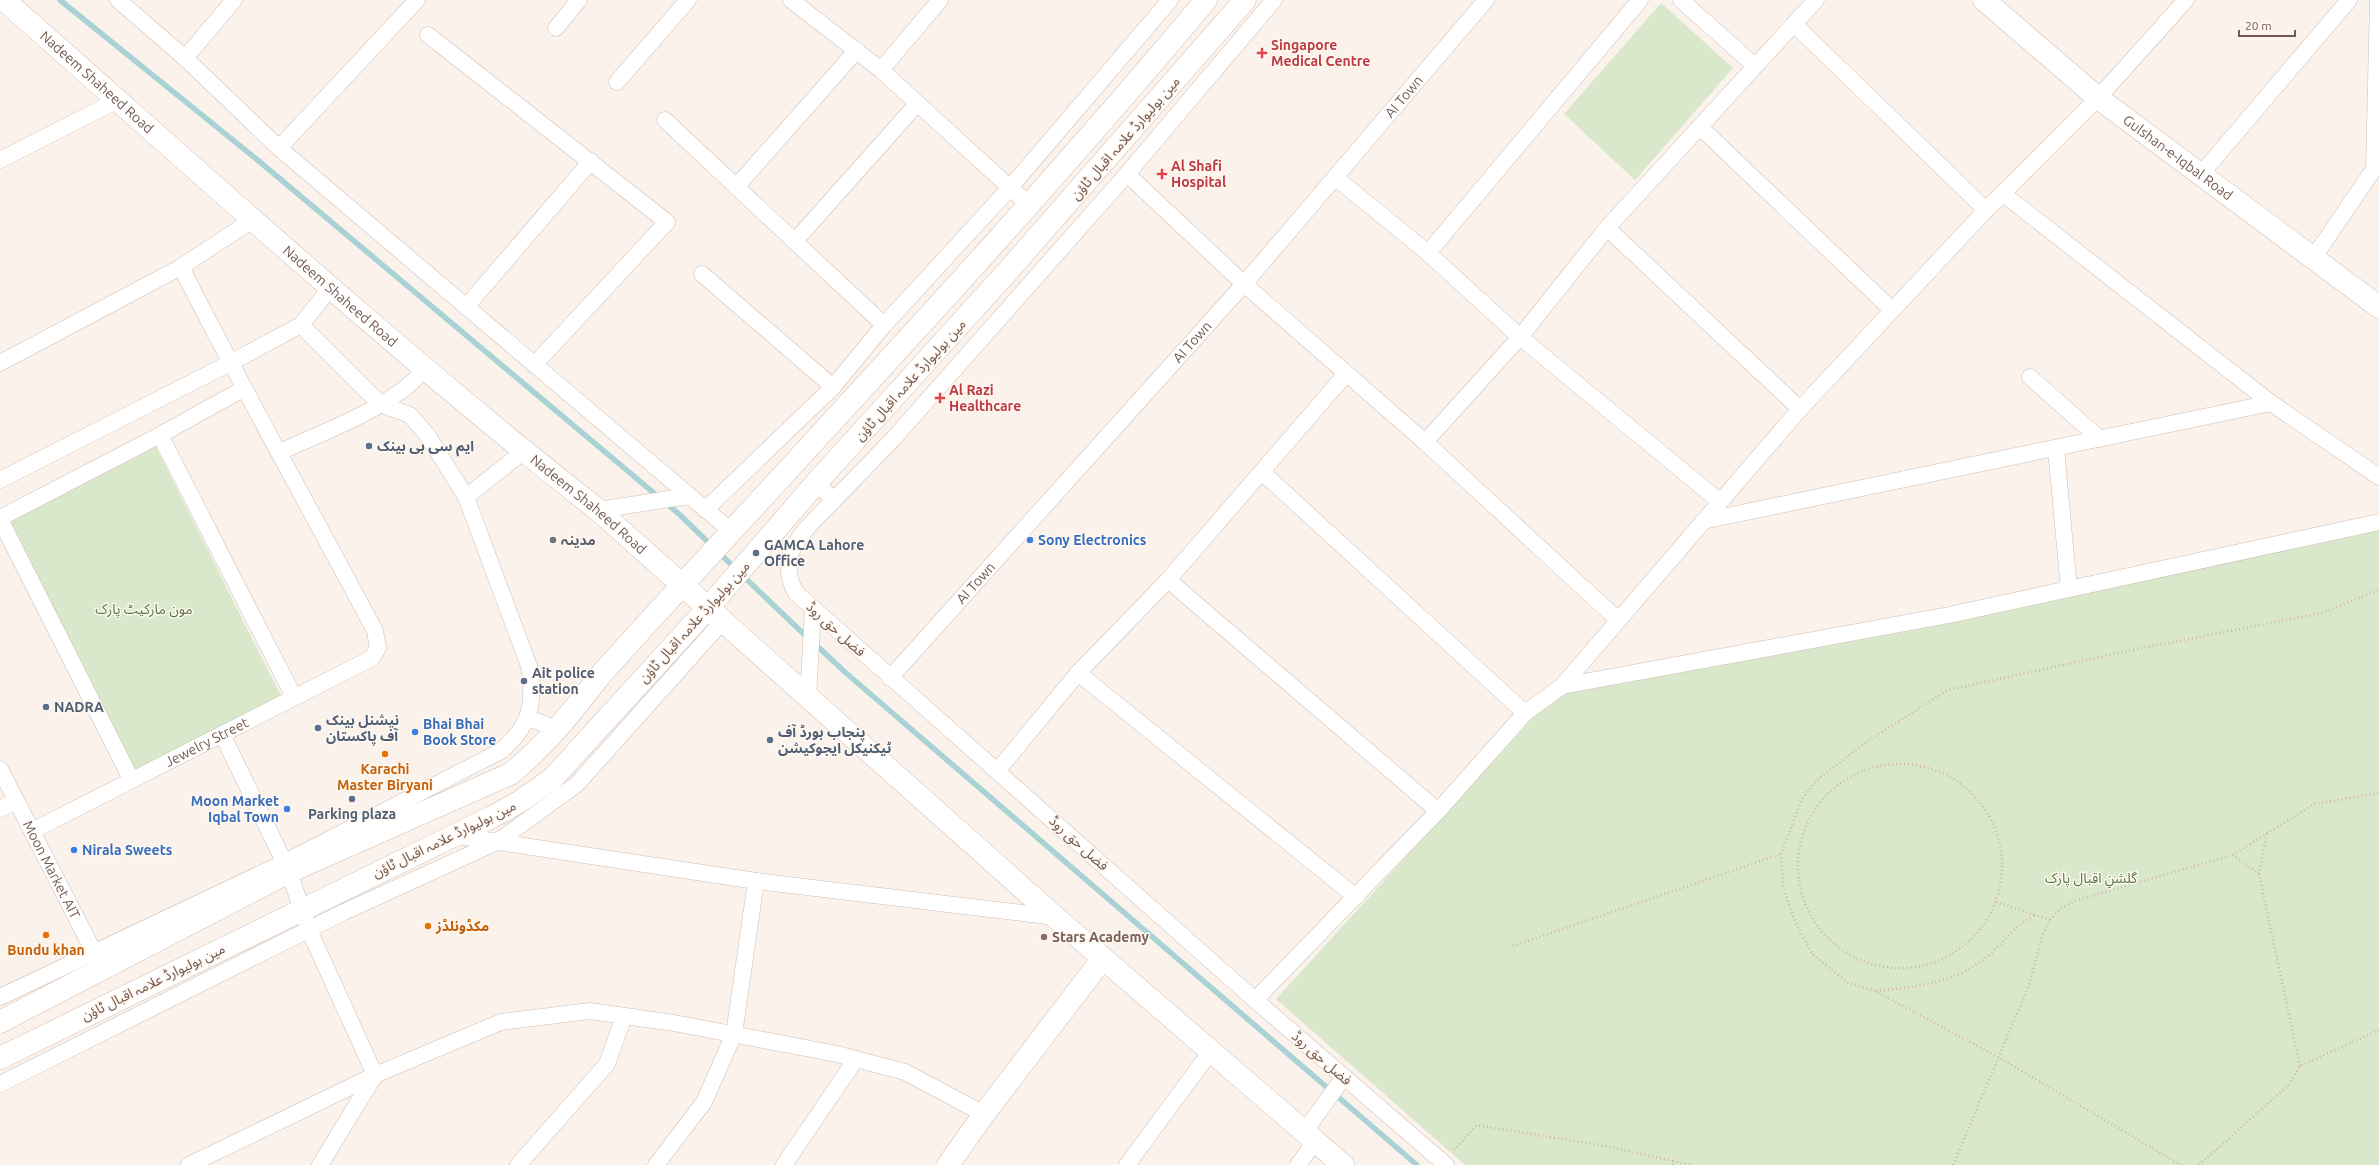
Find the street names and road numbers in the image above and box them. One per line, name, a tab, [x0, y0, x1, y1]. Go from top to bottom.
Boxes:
street label: Nadeem Shaheed Road	[37, 28, 157, 136]
street label: AI Town	[1381, 72, 1426, 121]
street label: مین بولیوارڈ علامہ اقبال ٹاؤن	[1067, 73, 1184, 204]
street label: Gulshan-e-Iqbal Road	[2120, 112, 2236, 203]
street label: Nadeem Shaheed Road	[280, 242, 401, 350]
street label: مین بولیوارڈ علامہ اقبال ٹاؤن	[851, 316, 970, 445]
street label: AI Town	[1169, 318, 1215, 366]
street label: Nadeem Shaheed Road	[527, 451, 650, 557]
street label: مین بولیوارڈ علامہ اقبال ٹاؤن	[635, 558, 754, 687]
street label: AI Town	[953, 559, 998, 607]
street label: فضل حق روڈ	[802, 598, 869, 661]
street label: Jewelry Street	[162, 714, 252, 770]
street label: مین بولیوارڈ علامہ اقبال ٹاؤن	[369, 797, 519, 882]
street label: فضل حق روڈ	[1045, 812, 1112, 875]
street label: Moon Market AIT	[20, 818, 84, 922]
street label: مین بولیوارڈ علامہ اقبال ٹاؤن	[78, 940, 228, 1025]
street label: فضل حق روڈ	[1288, 1028, 1355, 1090]

